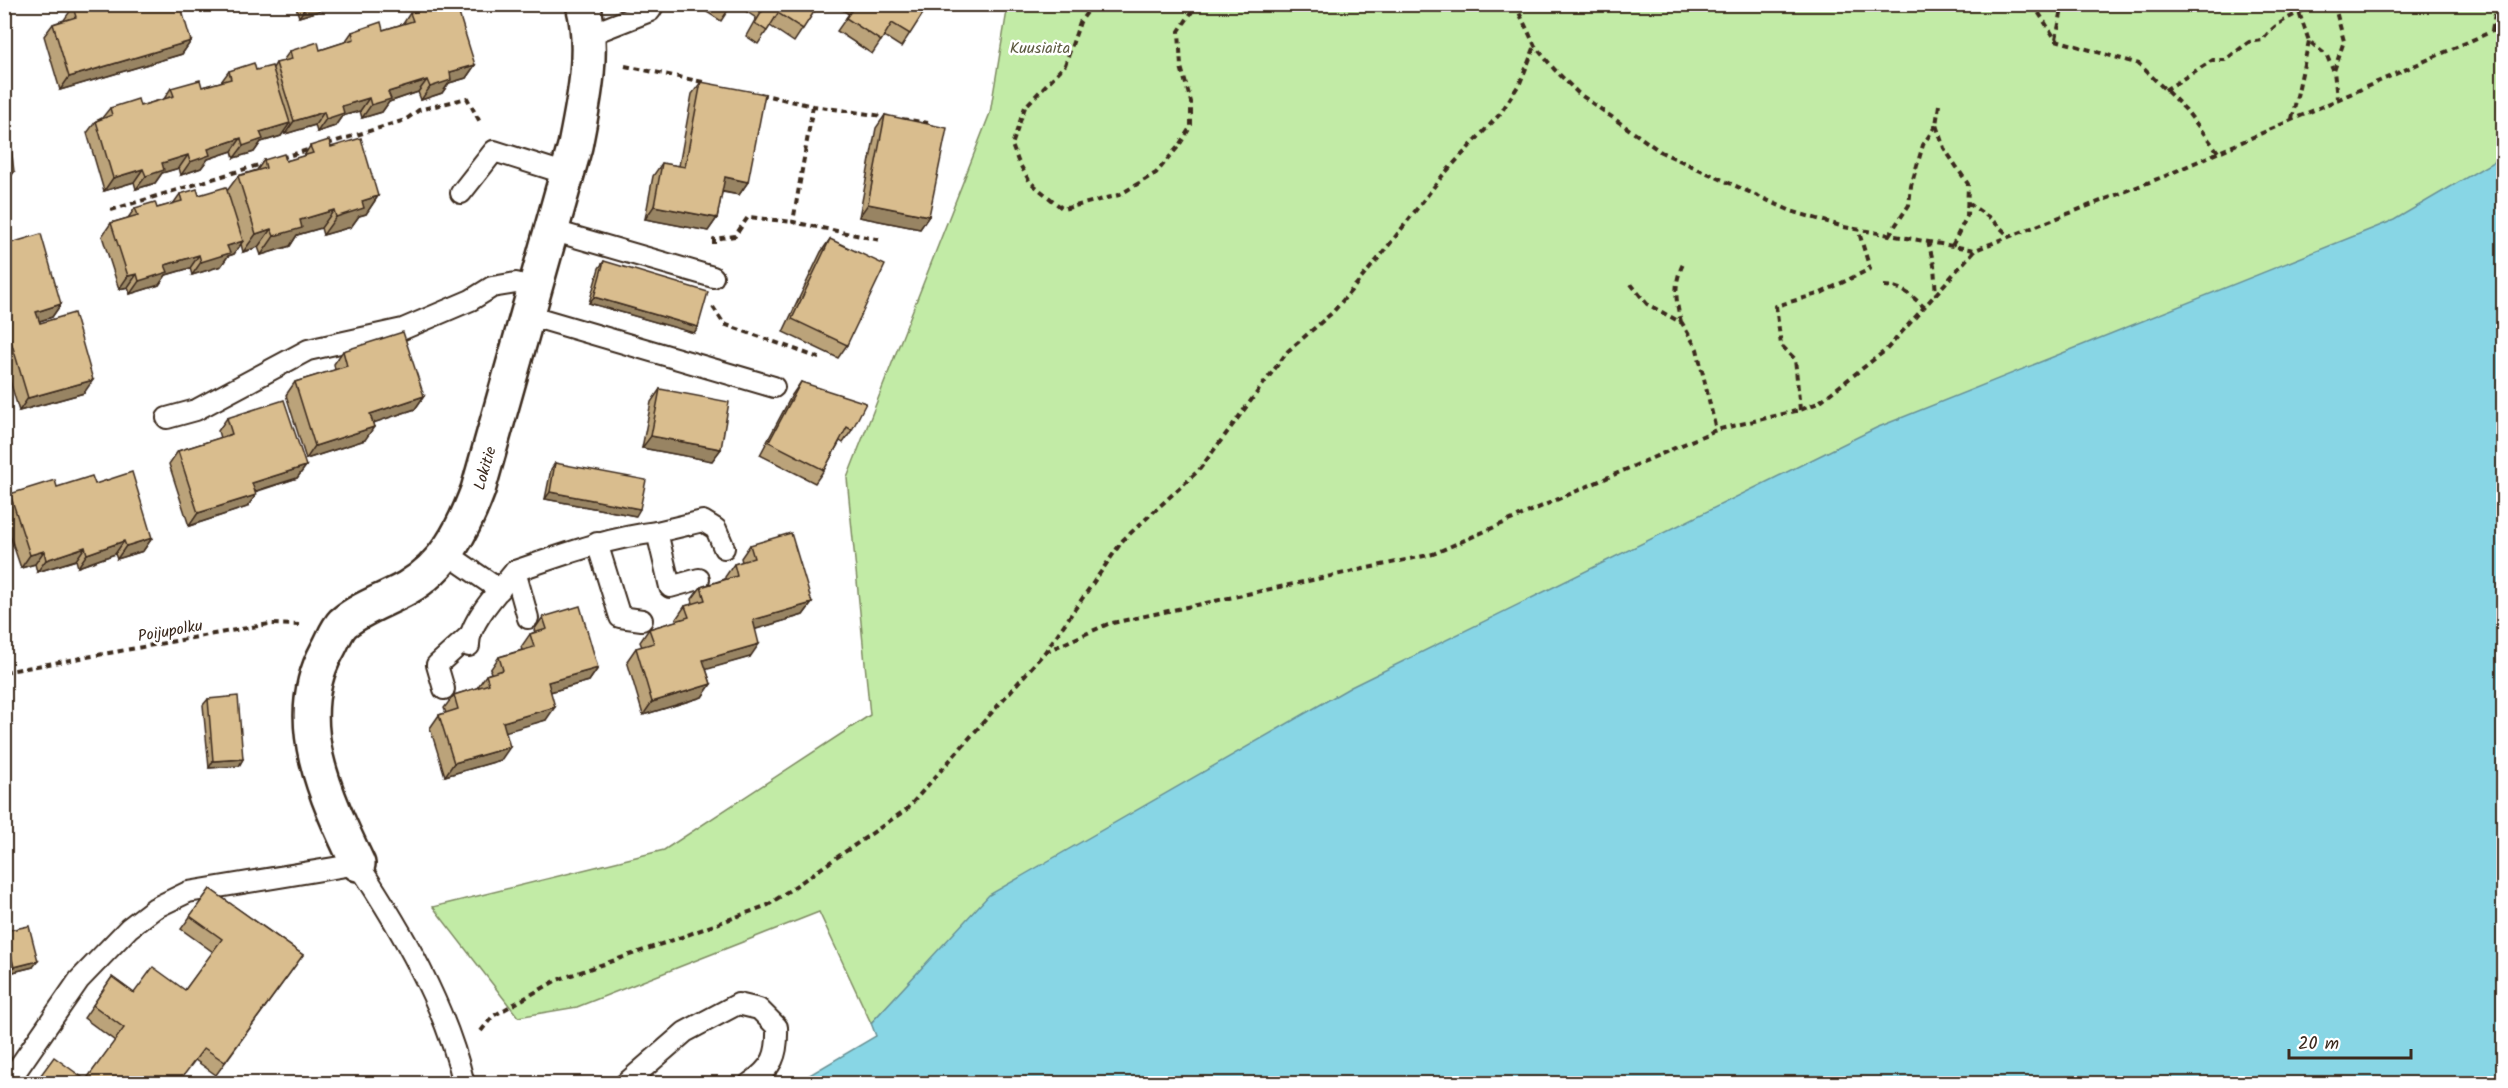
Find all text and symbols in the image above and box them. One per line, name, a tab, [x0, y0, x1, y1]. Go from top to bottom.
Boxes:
park label: Kuusiaita	[1010, 36, 1070, 61]
street label: Lokitie	[467, 444, 504, 493]
street label: Poijupolku	[136, 613, 205, 649]
scale bar	[2289, 1022, 2410, 1060]
text: 20 m	[2298, 1030, 2339, 1059]

